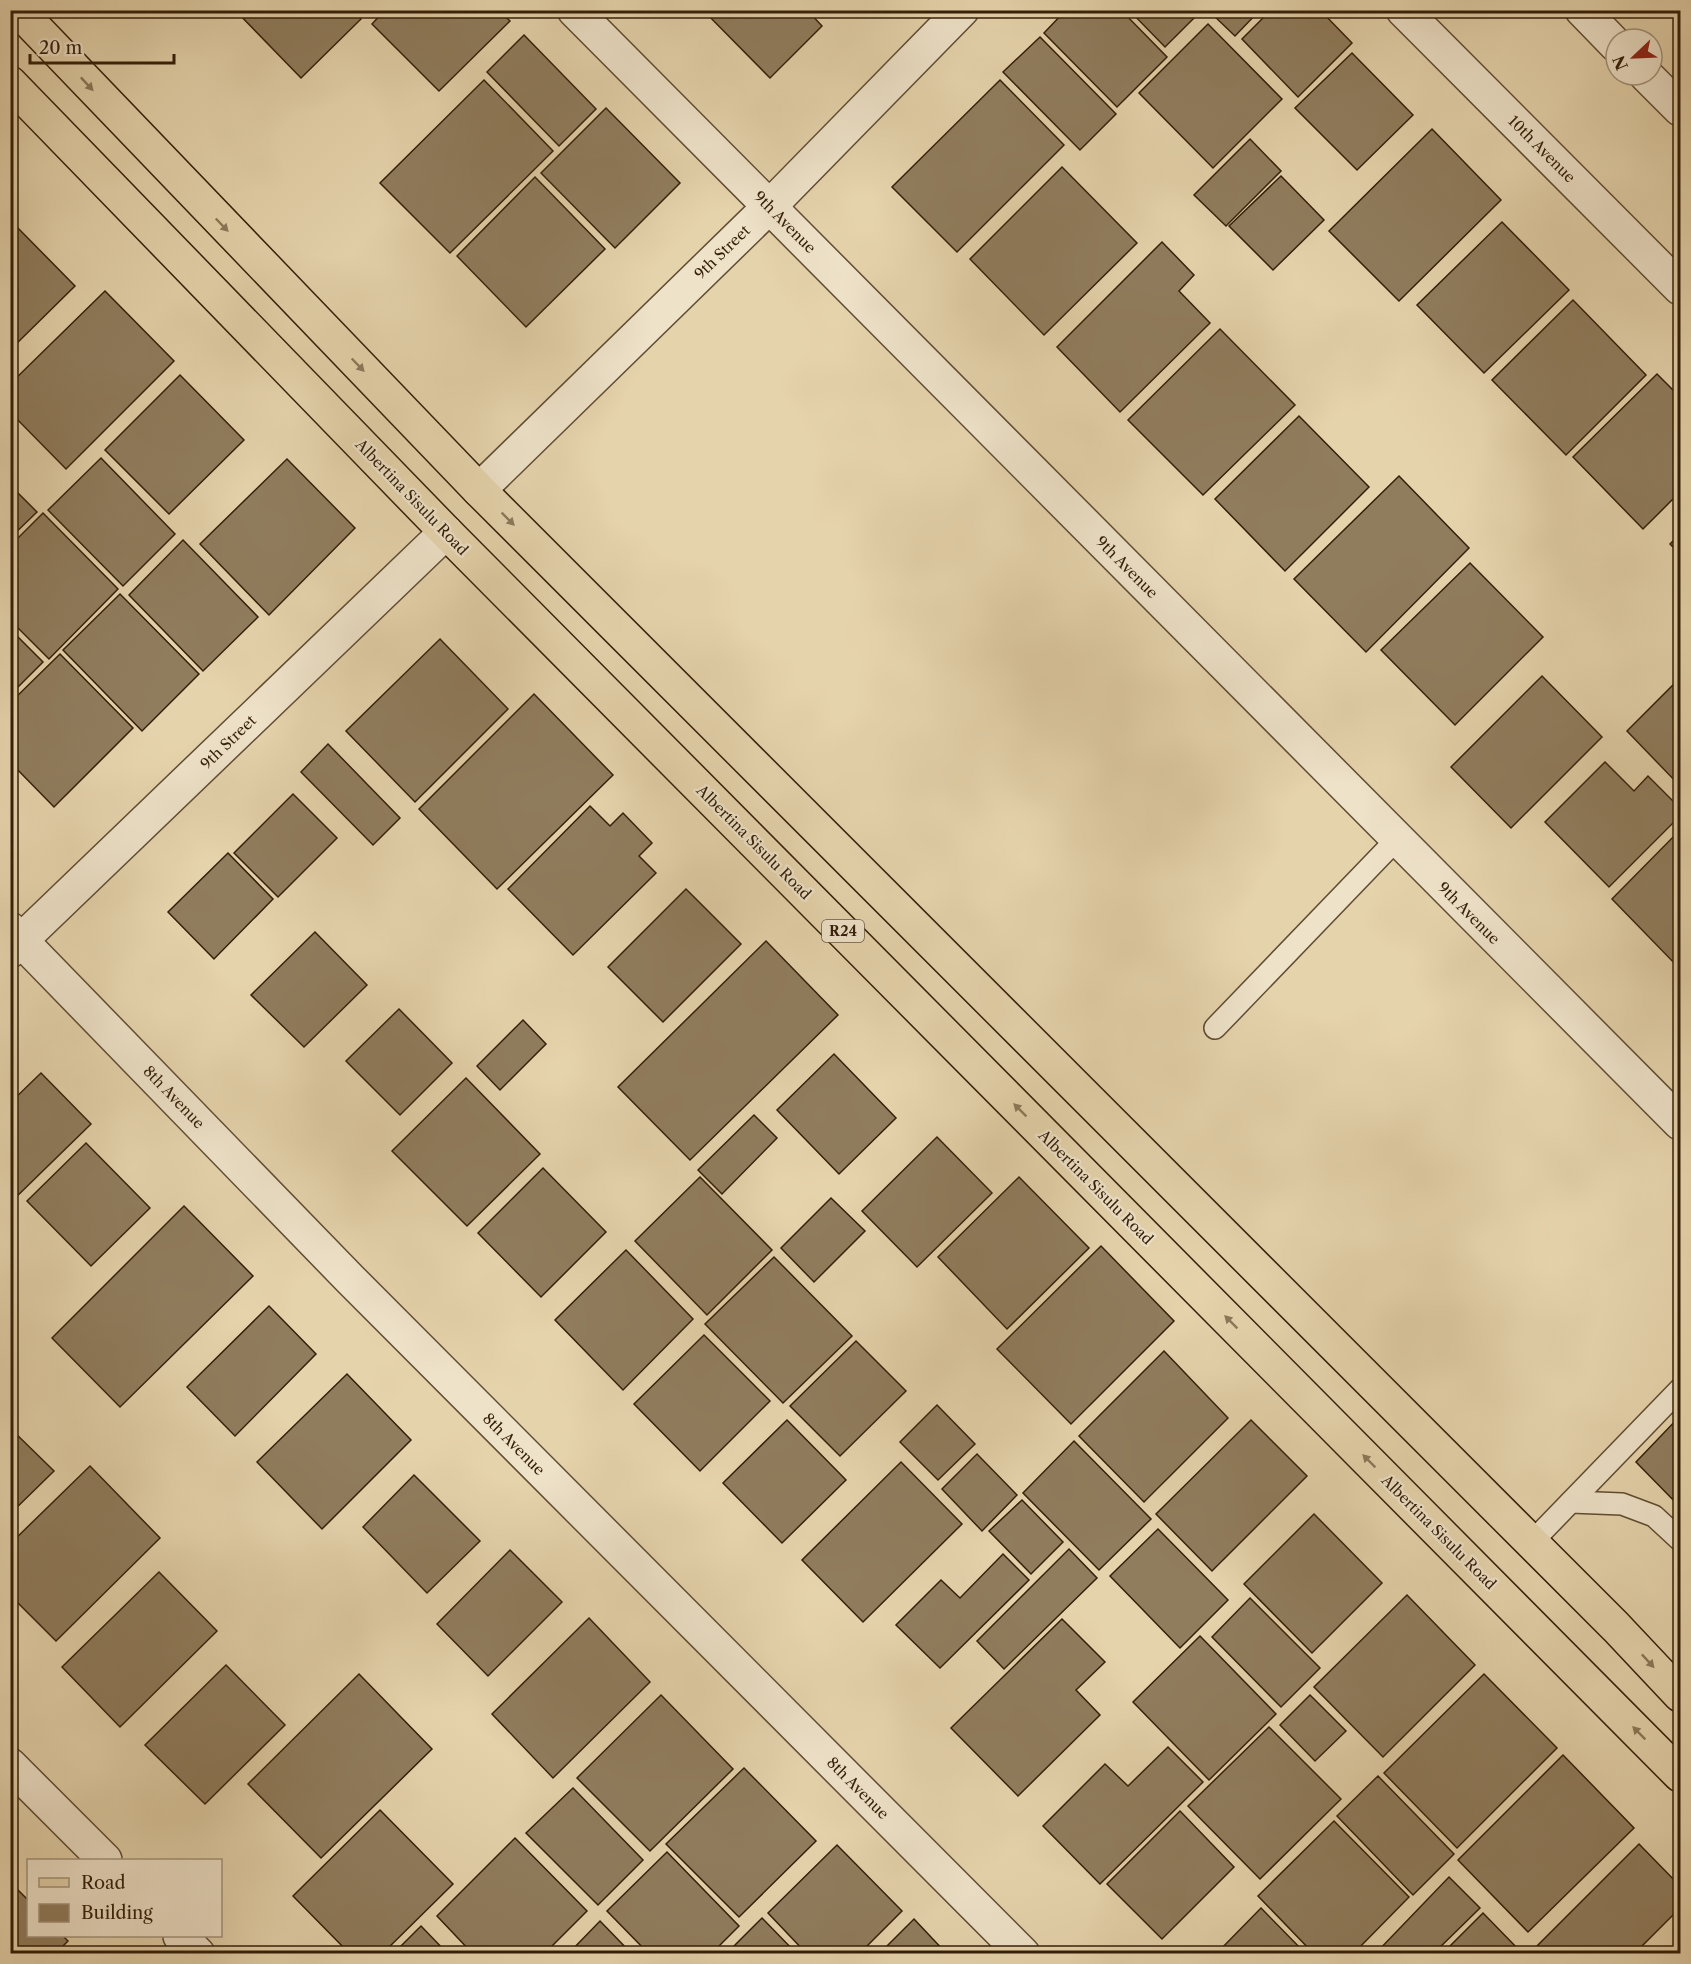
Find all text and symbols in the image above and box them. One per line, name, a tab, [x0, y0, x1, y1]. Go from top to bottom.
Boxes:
scale bar	[30, 27, 174, 65]
north arrow	[1604, 27, 1664, 87]
text: 20 m	[39, 37, 83, 59]
text: N	[1608, 52, 1632, 73]
one-way arrow	[80, 76, 94, 91]
street label: 10th Avenue	[1504, 111, 1580, 187]
street label: 9th Avenue	[750, 187, 820, 257]
one-way arrow	[215, 217, 229, 232]
street label: 9th Street	[690, 220, 754, 283]
one-way arrow	[350, 357, 364, 371]
street label: Albertina Sisulu Road	[351, 434, 472, 559]
one-way arrow	[501, 512, 515, 526]
street label: 9th Avenue	[1092, 532, 1162, 602]
street label: 9th Street	[196, 710, 260, 773]
street label: Albertina Sisulu Road	[692, 780, 815, 903]
street label: 9th Avenue	[1434, 878, 1504, 948]
road number: R24	[822, 920, 864, 942]
street label: 8th Avenue	[139, 1062, 209, 1132]
one-way arrow	[1013, 1103, 1027, 1117]
street label: Albertina Sisulu Road	[1034, 1125, 1157, 1248]
one-way arrow	[1225, 1316, 1239, 1330]
street label: 8th Avenue	[479, 1409, 549, 1479]
one-way arrow	[1362, 1454, 1376, 1468]
street label: Albertina Sisulu Road	[1377, 1470, 1500, 1593]
one-way arrow	[1641, 1653, 1655, 1667]
one-way arrow	[1633, 1727, 1647, 1741]
street label: 8th Avenue	[823, 1753, 893, 1823]
legend	[27, 1859, 222, 1937]
text: Road	[81, 1872, 126, 1894]
text: Building	[81, 1902, 153, 1924]

